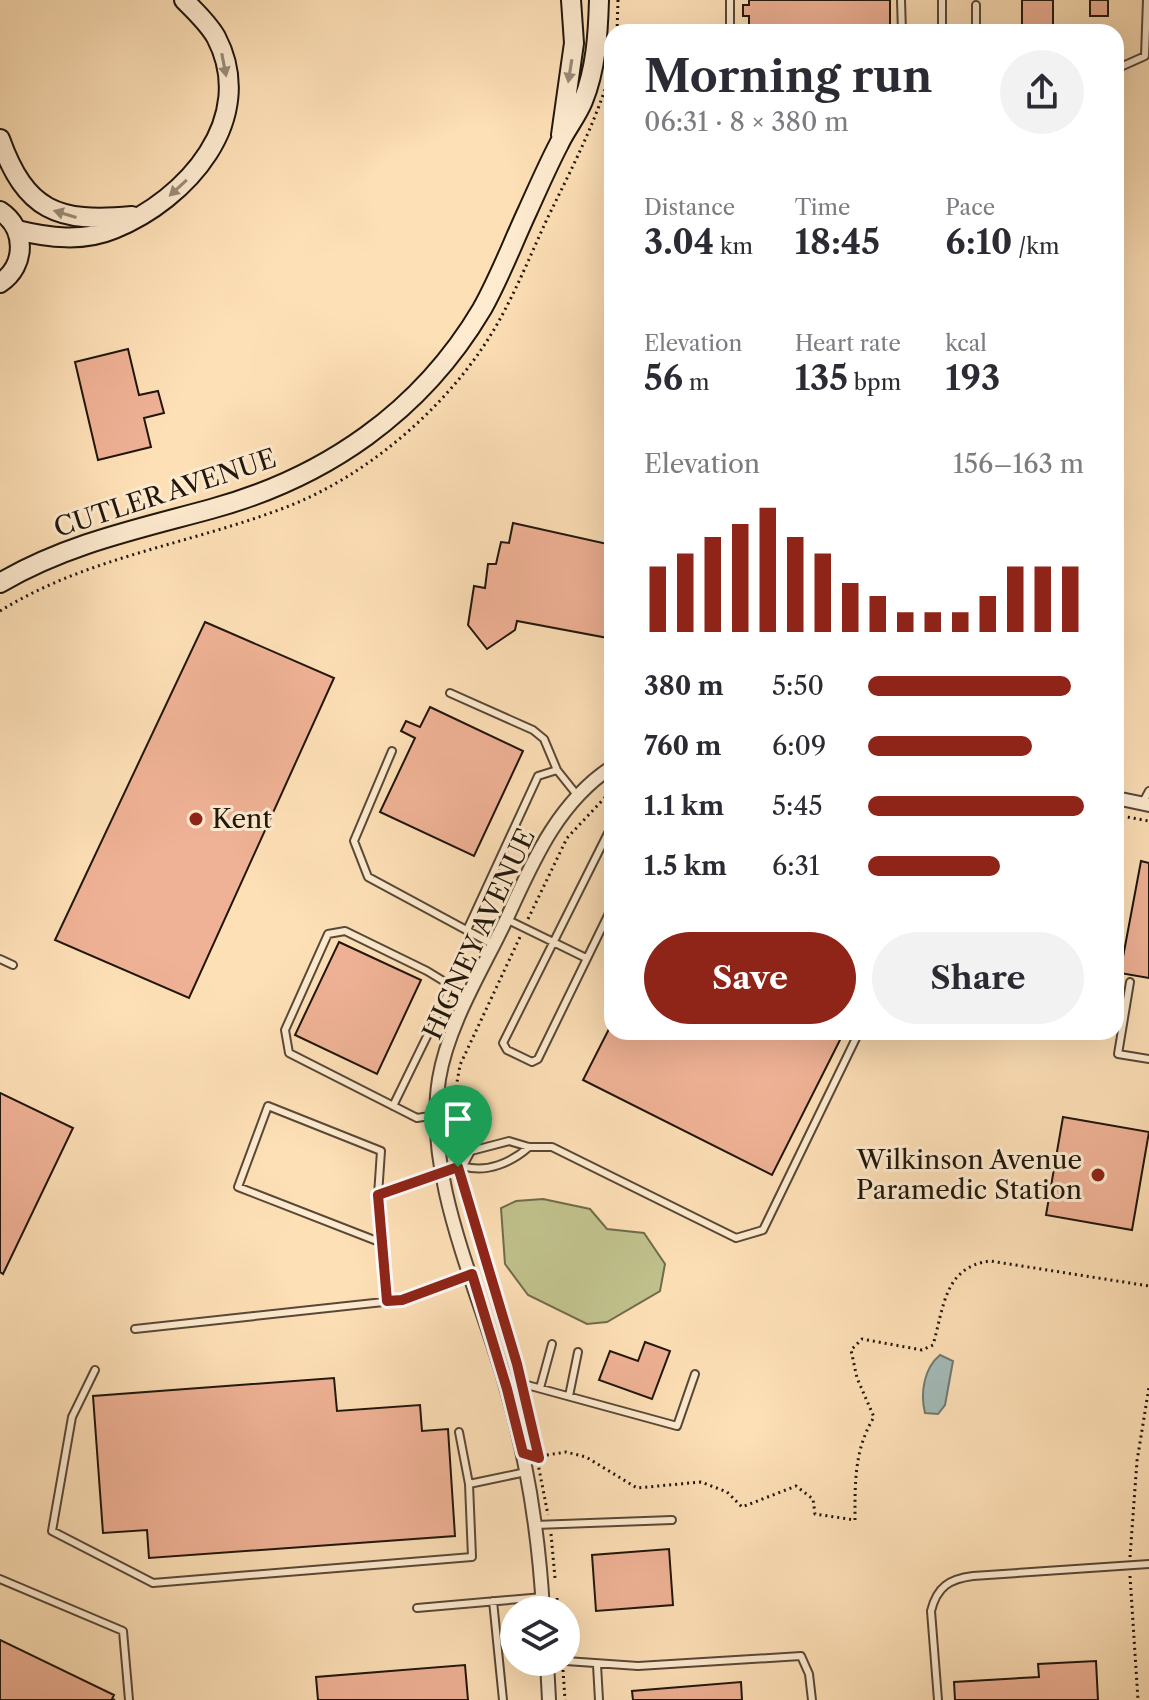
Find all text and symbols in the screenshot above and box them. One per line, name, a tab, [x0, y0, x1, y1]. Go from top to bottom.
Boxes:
text: Morning run	[644, 49, 933, 103]
button: share	[1000, 50, 1084, 134]
one-way arrow	[218, 53, 230, 78]
one-way arrow	[563, 59, 575, 84]
text: 06:31 · 8 × 380 m	[644, 106, 849, 138]
one-way arrow	[169, 179, 188, 197]
text: Distance	[644, 194, 735, 221]
text: Time	[795, 194, 850, 221]
text: Pace	[945, 194, 995, 221]
one-way arrow	[53, 207, 77, 220]
text: 3.04	[644, 221, 714, 263]
text: 18:45	[795, 221, 880, 263]
text: 6:10	[945, 221, 1012, 263]
text: km	[714, 233, 753, 260]
text: /km	[1012, 233, 1059, 260]
text: Elevation	[644, 330, 742, 357]
text: Heart rate	[795, 330, 901, 357]
text: kcal	[945, 330, 987, 357]
text: 56	[644, 357, 683, 399]
text: 135	[795, 357, 848, 399]
text: 193	[945, 357, 1000, 399]
text: m	[683, 369, 709, 396]
text: bpm	[848, 369, 901, 396]
street label: CUTLER AVENUE	[50, 442, 280, 544]
text: Elevation	[644, 448, 760, 480]
text: 156–163 m	[953, 448, 1084, 480]
text: 380 m	[644, 670, 724, 702]
text: 5:50	[772, 670, 824, 702]
text: 760 m	[644, 730, 721, 762]
text: 6:09	[772, 730, 826, 762]
text: 1.1 km	[644, 790, 724, 822]
text: 5:45	[772, 790, 823, 822]
place label: Kent	[212, 803, 272, 835]
marker: Kent	[187, 810, 205, 828]
street label: HIGNEY AVENUE	[416, 824, 542, 1044]
text: 1.5 km	[644, 850, 727, 882]
text: 6:31	[772, 850, 820, 882]
button: Save	[644, 932, 856, 1024]
button: Share	[872, 932, 1084, 1024]
pin	[424, 1085, 492, 1167]
icon: arrive	[436, 1097, 480, 1141]
place label: Wilkinson Avenue Paramedic Station	[856, 1144, 1082, 1206]
marker: Wilkinson Avenue Paramedic Station	[1089, 1166, 1107, 1184]
map controls	[500, 1596, 580, 1676]
button: layers	[500, 1596, 580, 1676]

